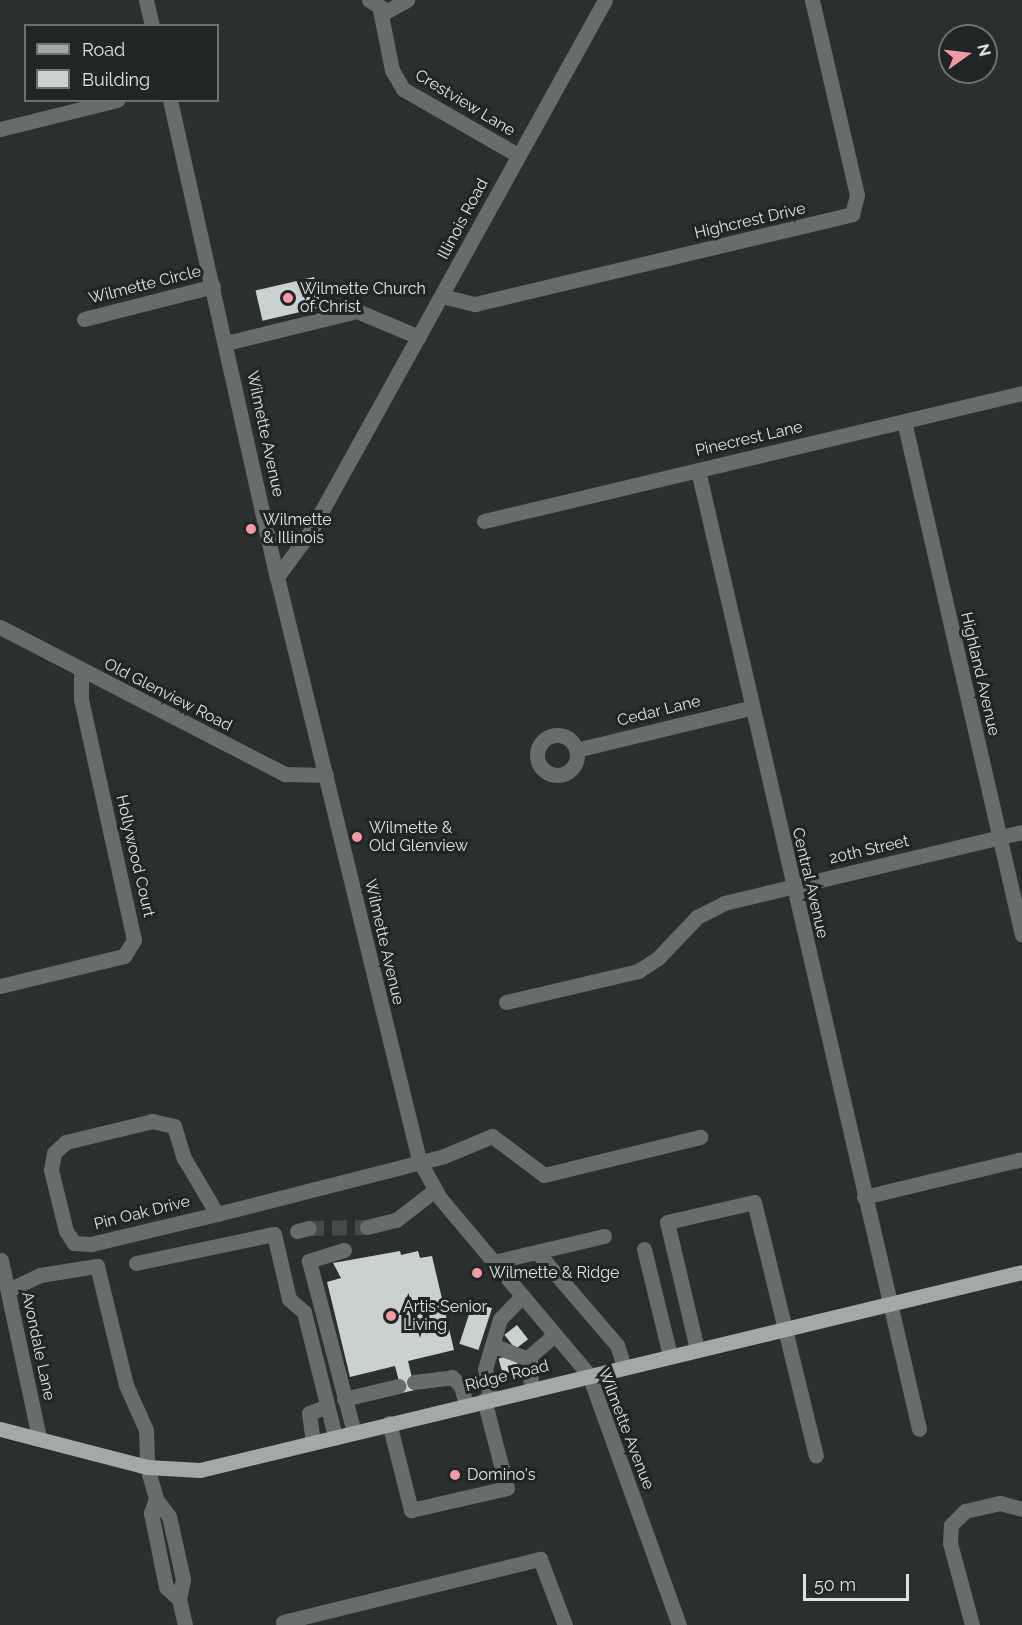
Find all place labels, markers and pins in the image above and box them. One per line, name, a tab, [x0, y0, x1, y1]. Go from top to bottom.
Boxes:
place label: Wilmette Church of Christ	[300, 279, 426, 317]
marker: Wilmette Church of Christ	[281, 291, 295, 305]
place label: Wilmette & Illinois	[263, 510, 332, 548]
marker: Wilmette & Illinois	[244, 522, 258, 536]
place label: Wilmette & Old Glenview	[369, 818, 468, 856]
marker: Wilmette & Old Glenview	[350, 830, 364, 844]
place label: Wilmette & Ridge	[489, 1263, 619, 1283]
marker: Wilmette & Ridge	[470, 1266, 484, 1280]
place label: Artis Senior Living	[403, 1297, 487, 1335]
marker: Artis Senior Living	[384, 1309, 398, 1323]
place label: Domino's	[467, 1465, 535, 1485]
marker: Domino's	[448, 1468, 462, 1482]

